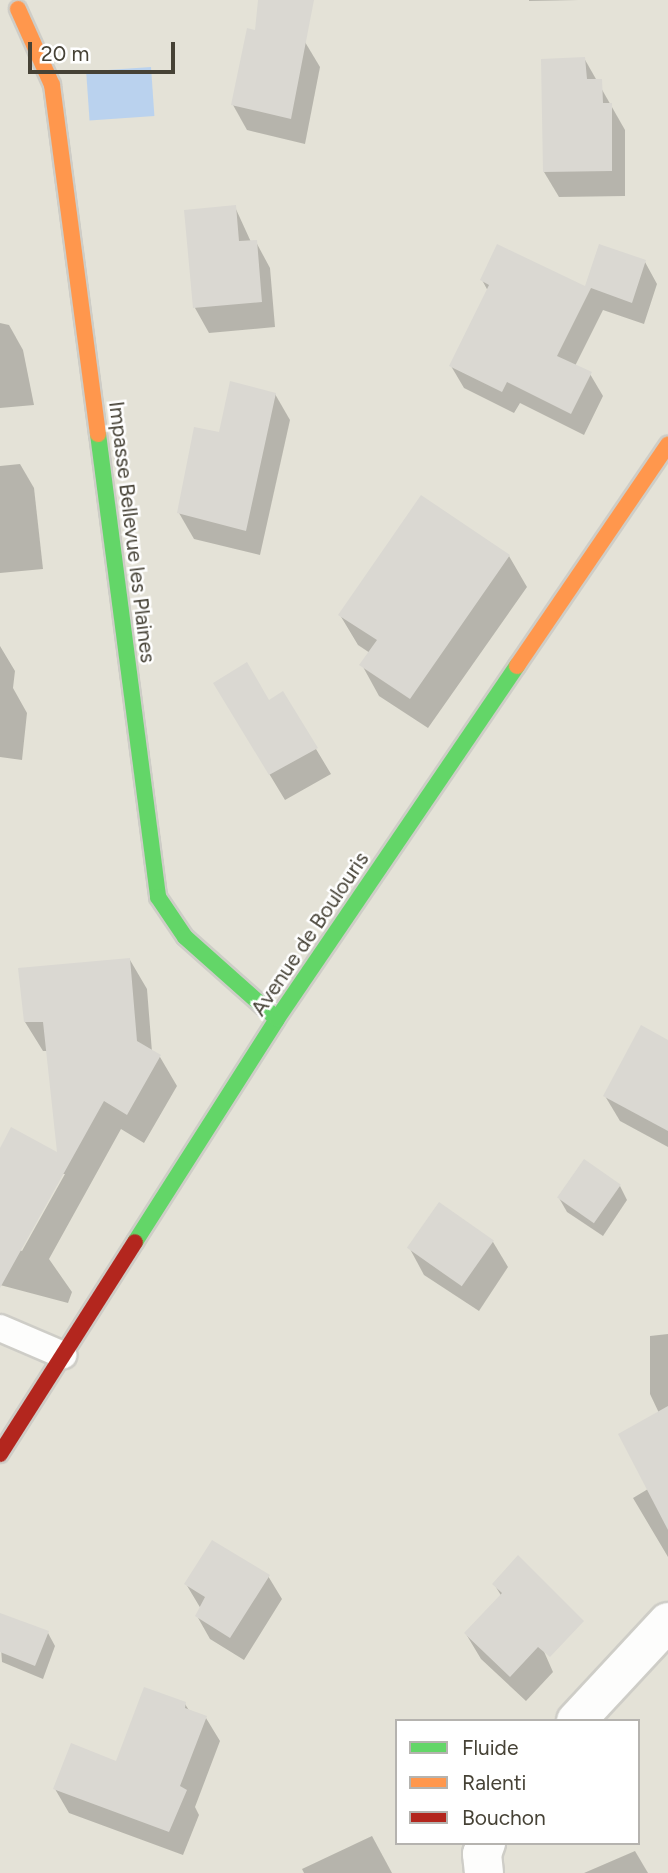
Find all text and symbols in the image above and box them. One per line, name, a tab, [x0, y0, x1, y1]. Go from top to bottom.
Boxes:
scale bar	[32, 28, 178, 72]
text: 20 m	[41, 41, 89, 66]
street label: Impasse Bellevue les Plaines	[103, 400, 161, 664]
street label: Avenue de Boulouris	[246, 847, 374, 1021]
legend	[395, 1719, 640, 1845]
text: Fluide	[462, 1735, 518, 1760]
text: Ralenti	[462, 1770, 526, 1795]
text: Bouchon	[462, 1805, 546, 1830]

